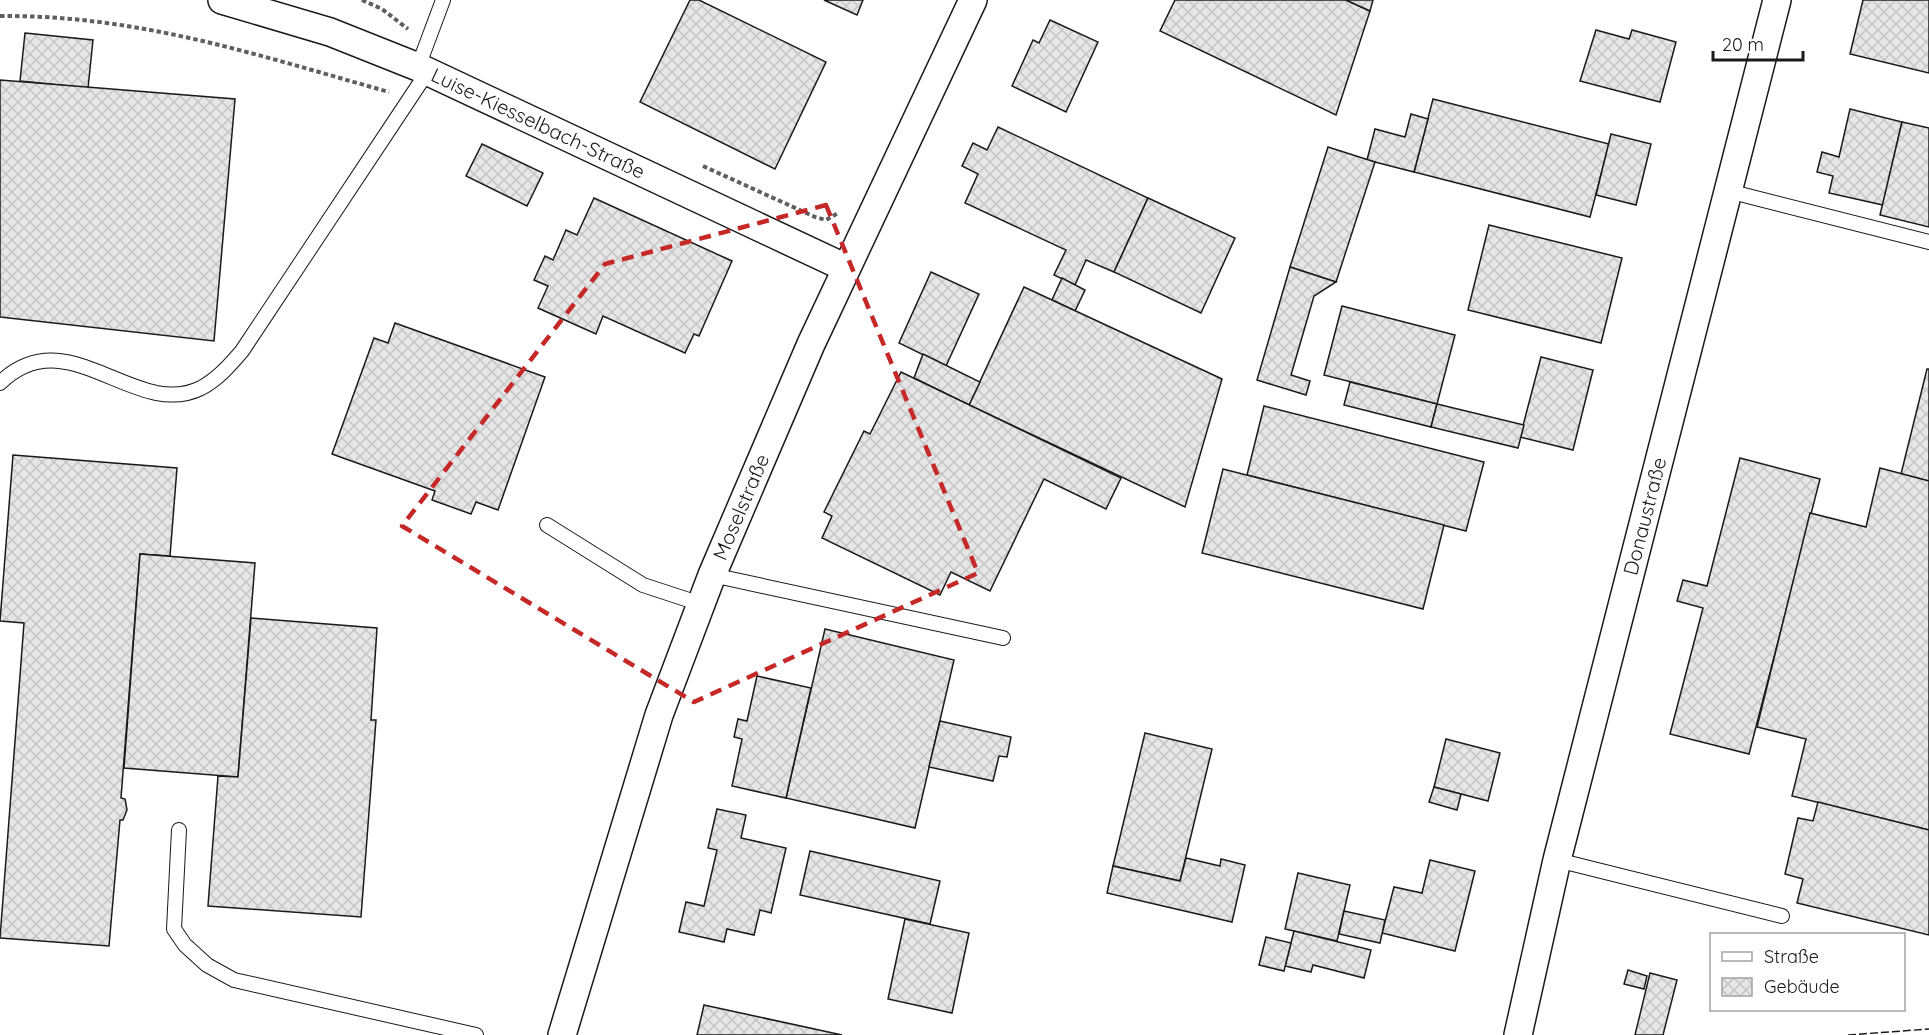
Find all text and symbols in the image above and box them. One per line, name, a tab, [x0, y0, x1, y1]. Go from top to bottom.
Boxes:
scale bar	[1713, 24, 1803, 62]
text: 20 m	[1722, 33, 1764, 56]
street label: Luise-Kiesselbach-Straße	[427, 62, 649, 184]
street label: Moselstraße	[707, 450, 774, 564]
street label: Donaustraße	[1617, 455, 1671, 578]
legend	[1710, 933, 1905, 1011]
text: Straße	[1764, 945, 1819, 968]
text: Gebäude	[1764, 975, 1840, 998]

